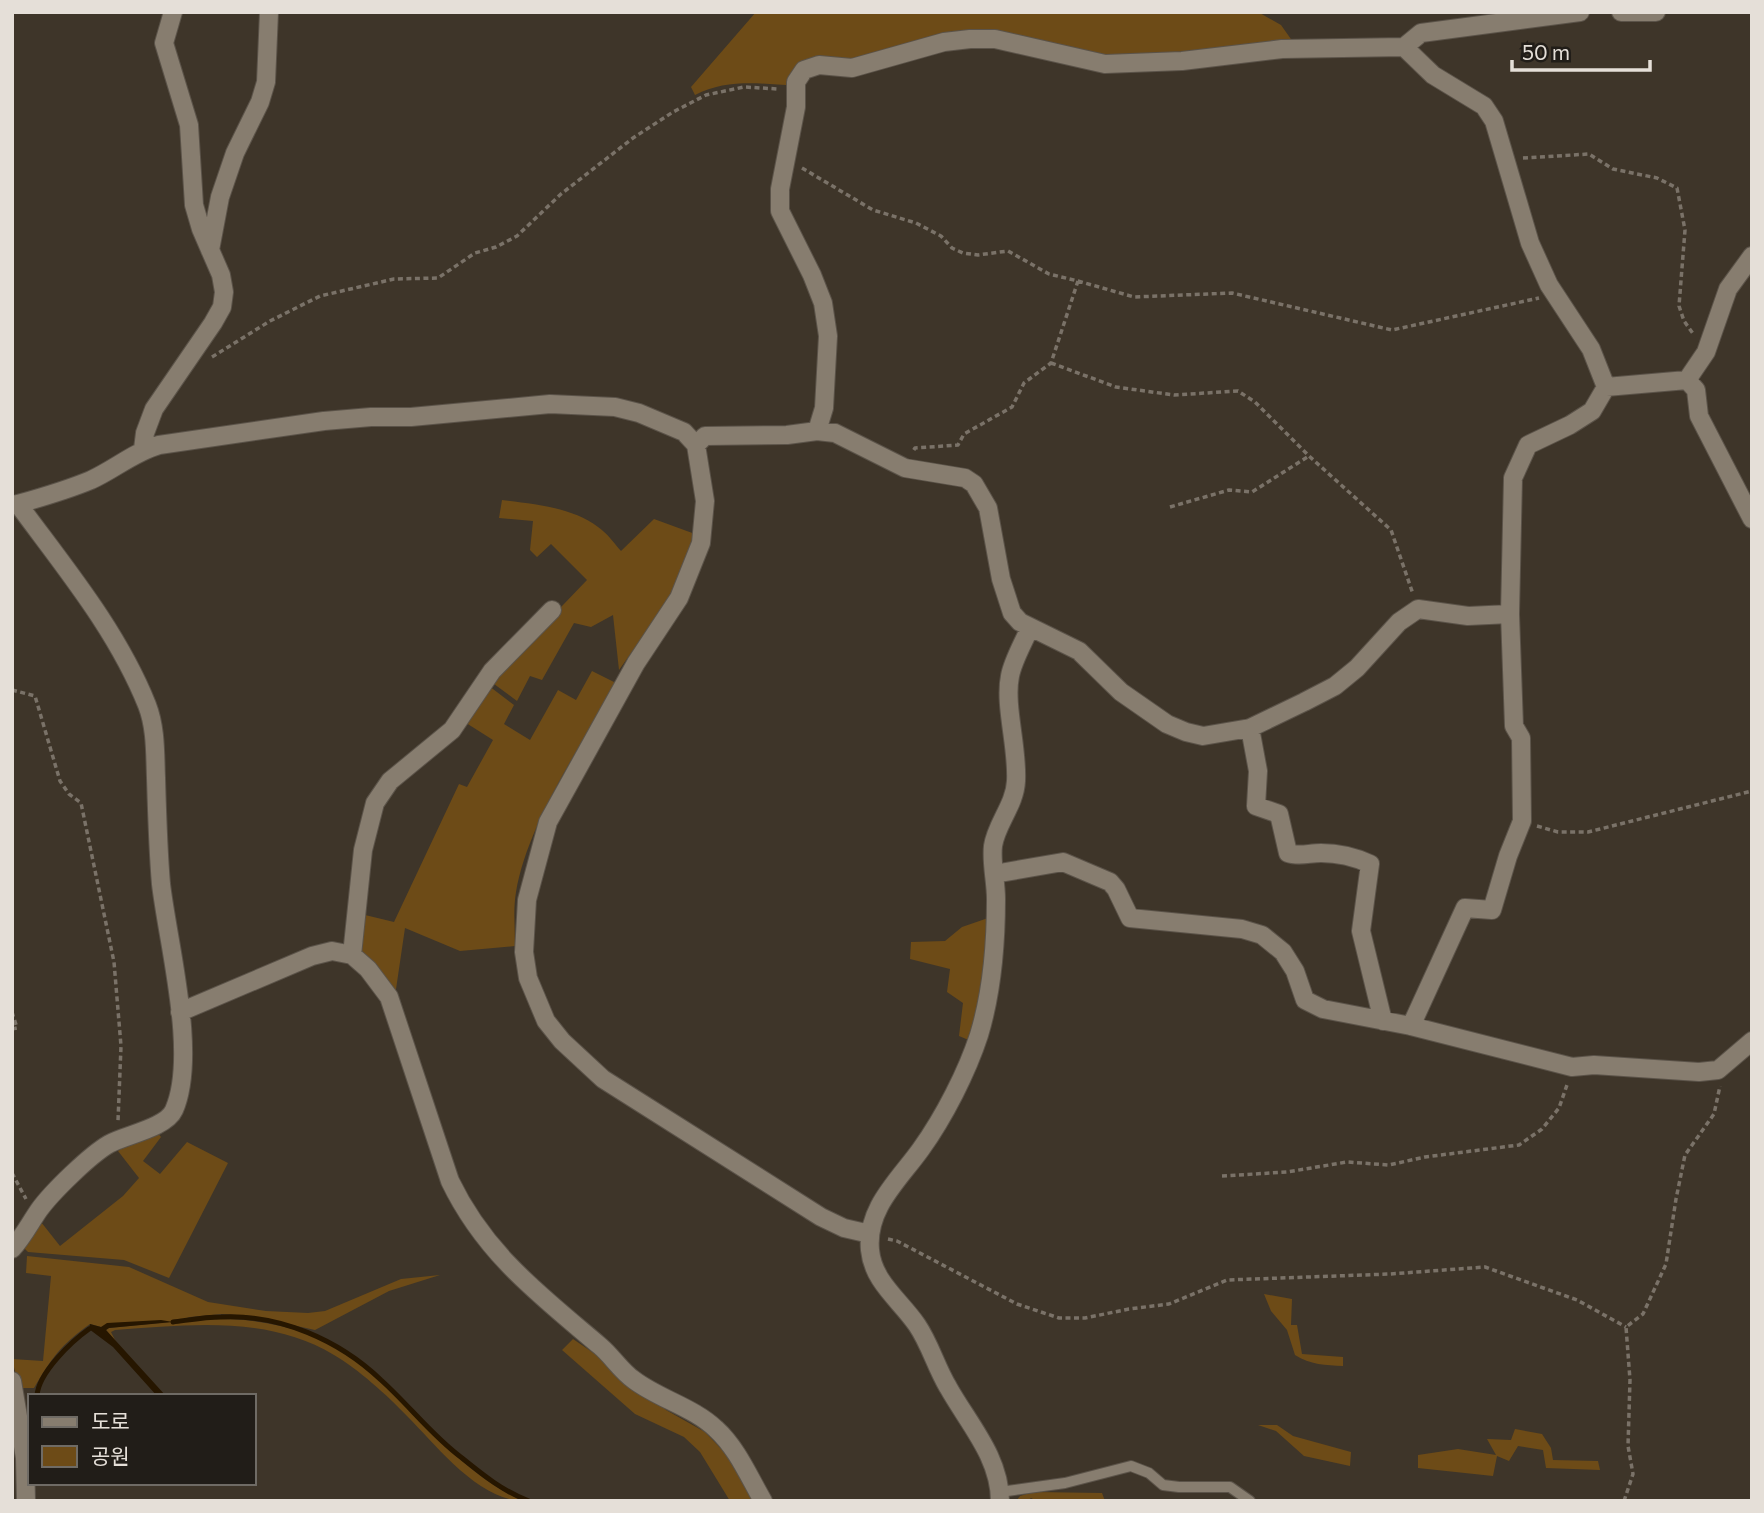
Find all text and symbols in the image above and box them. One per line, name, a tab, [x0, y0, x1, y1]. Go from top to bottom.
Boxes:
scale bar	[1512, 28, 1650, 72]
text: 50 m	[1522, 39, 1570, 64]
legend	[28, 1394, 256, 1485]
text: 도로	[91, 1408, 130, 1433]
text: 공원	[91, 1443, 130, 1468]

